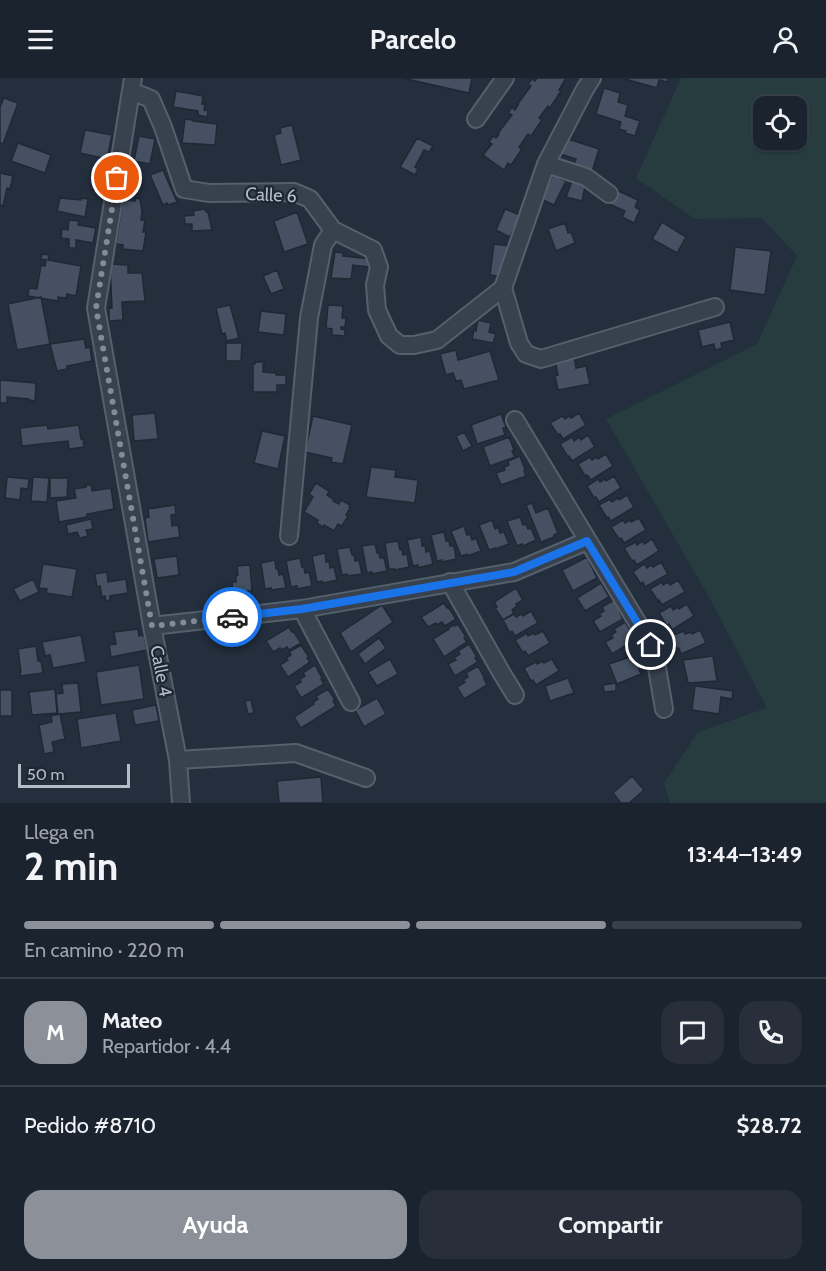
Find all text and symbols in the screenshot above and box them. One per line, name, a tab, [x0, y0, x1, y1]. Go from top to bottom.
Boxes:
icon: menu	[24, 23, 57, 56]
text: Parcelo	[370, 23, 456, 56]
icon: person	[769, 23, 802, 56]
map controls	[753, 96, 807, 150]
button: locate	[753, 96, 807, 150]
pin	[91, 152, 142, 203]
icon: bag	[100, 161, 133, 194]
street label: Calle 6	[245, 183, 297, 207]
courier	[202, 587, 262, 647]
icon: car	[216, 601, 249, 634]
pin	[625, 619, 676, 670]
icon: home	[634, 628, 667, 661]
street label: Calle 4	[145, 643, 177, 699]
scale bar	[18, 761, 130, 788]
text: 50 m	[27, 765, 64, 784]
text: Llega en	[24, 820, 94, 844]
text: 13:44–13:49	[687, 841, 802, 868]
text: 2 min	[24, 842, 118, 890]
text: En camino · 220 m	[24, 938, 184, 962]
button: chat	[661, 1001, 724, 1064]
button: phone	[739, 1001, 802, 1064]
text: Mateo	[102, 1007, 162, 1034]
text: M	[46, 1019, 65, 1046]
text: Repartidor · 4.4	[102, 1034, 231, 1058]
text: Pedido #8710	[24, 1112, 156, 1139]
text: $28.72	[737, 1112, 802, 1139]
button: Ayuda	[24, 1190, 407, 1259]
button: Compartir	[419, 1190, 802, 1259]

